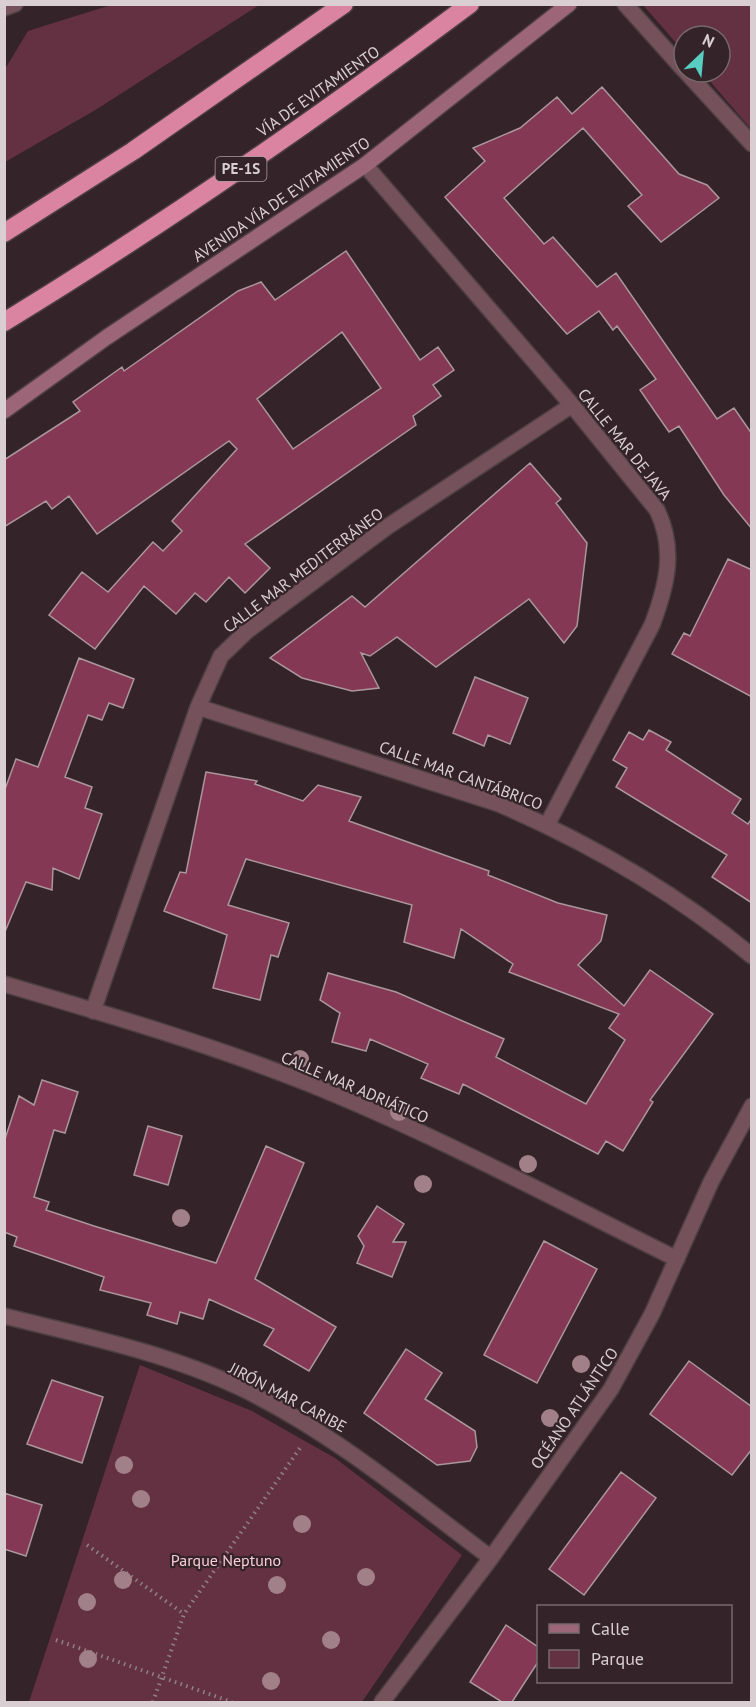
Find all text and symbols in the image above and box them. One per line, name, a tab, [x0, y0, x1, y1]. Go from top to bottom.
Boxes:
north arrow	[672, 24, 732, 84]
text: N	[699, 29, 718, 52]
street label: VÍA DE EVITAMIENTO	[252, 41, 383, 141]
street label: AVENIDA VÍA DE EVITAMIENTO	[189, 132, 373, 266]
road number: PE-1S	[216, 157, 266, 181]
street label: CALLE MAR DE JAVA	[574, 384, 676, 504]
street label: CALLE MAR MEDITERRÁNEO	[219, 503, 387, 637]
street label: CALLE MAR CANTÁBRICO	[377, 736, 545, 814]
street label: CALLE MAR ADRIÁTICO	[278, 1047, 432, 1127]
street label: OCÉANO ATLÁNTICO	[526, 1343, 622, 1473]
street label: JIRÓN MAR CARIBE	[225, 1357, 350, 1436]
park label: Parque Neptuno	[171, 1550, 281, 1570]
legend	[537, 1605, 732, 1683]
text: Calle	[591, 1617, 630, 1640]
text: Parque	[591, 1647, 644, 1670]

